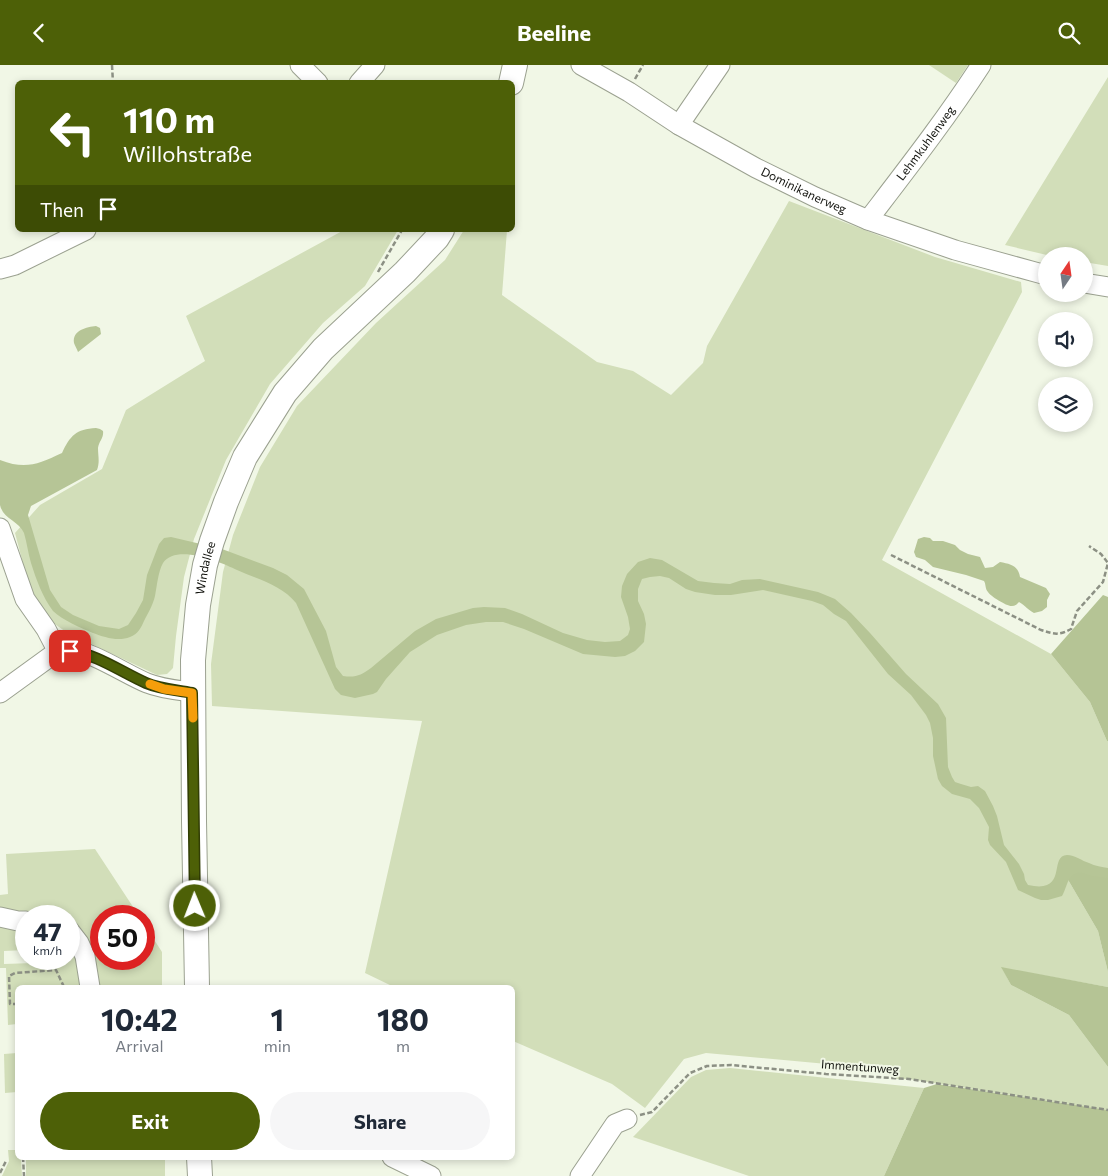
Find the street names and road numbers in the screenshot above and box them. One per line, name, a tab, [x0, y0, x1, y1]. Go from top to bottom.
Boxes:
street label: Lehmkuhlenweg	[893, 102, 957, 183]
street label: Dominikanerweg	[759, 164, 849, 216]
street label: Windallee	[192, 539, 218, 596]
street label: Immentunweg	[821, 1056, 900, 1076]

